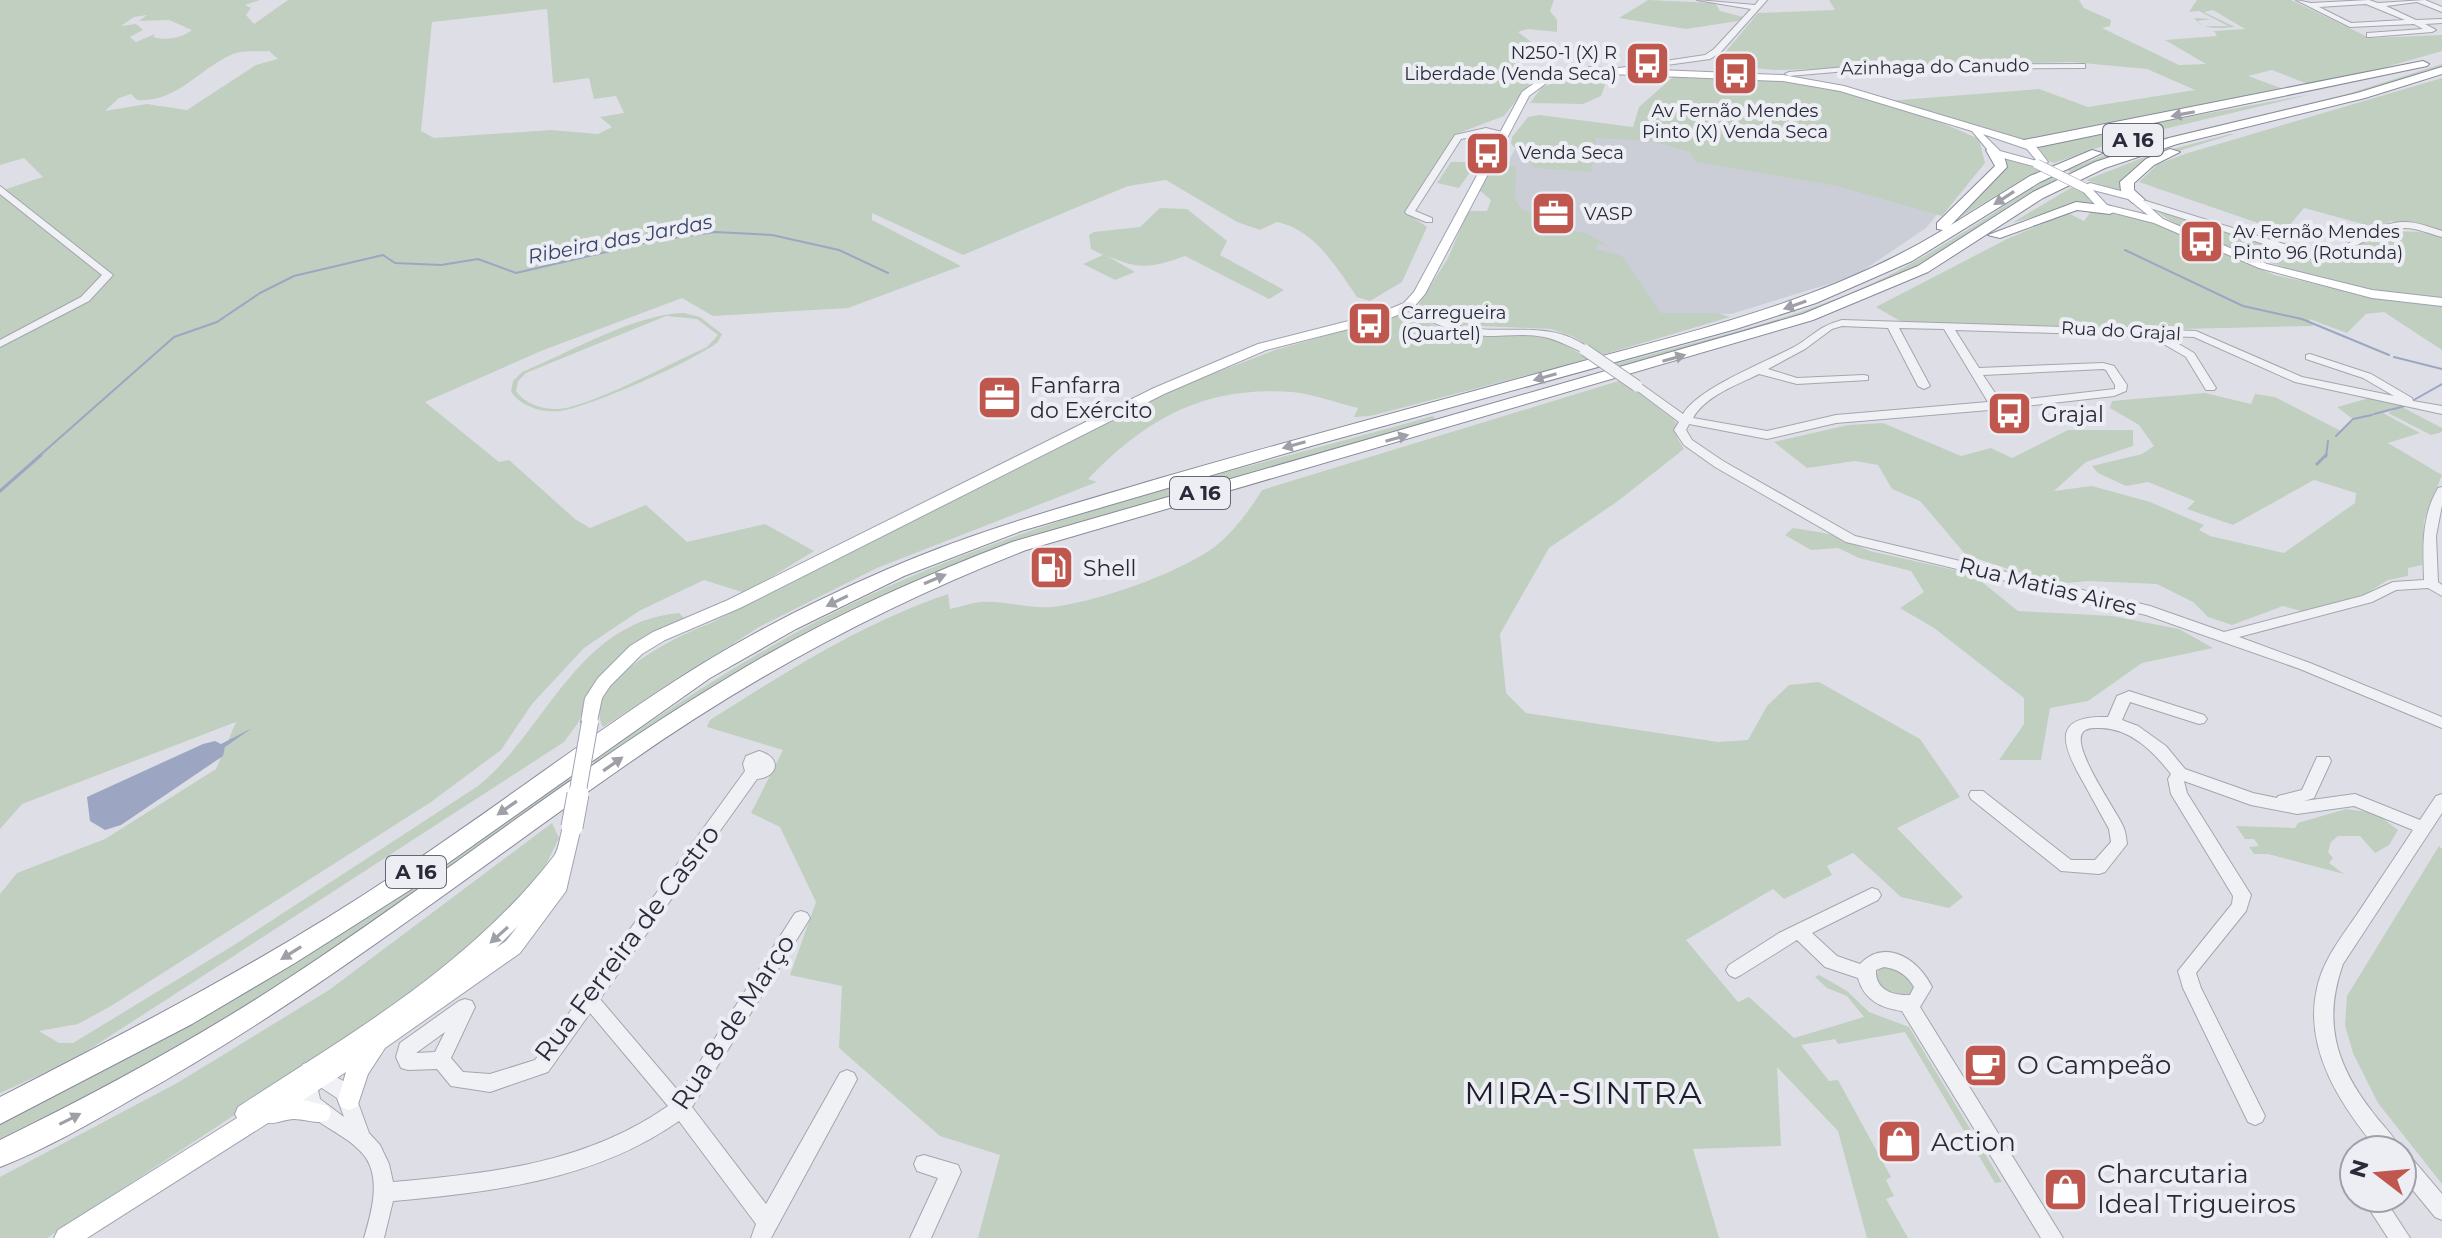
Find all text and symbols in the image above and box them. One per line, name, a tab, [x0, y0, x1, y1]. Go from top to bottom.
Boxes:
bus stop icon: N250-1 (X) R Liberdade (Venda Seca)	[1624, 39, 1672, 87]
place label: N250-1 (X) R Liberdade (Venda Seca)	[1404, 42, 1617, 85]
bus stop icon: Av Fernão Mendes Pinto (X) Venda Seca	[1711, 49, 1759, 97]
street label: Azinhaga do Canudo	[1840, 54, 2030, 80]
place label: Av Fernão Mendes Pinto (X) Venda Seca	[1642, 100, 1828, 143]
one-way arrow	[2170, 109, 2195, 121]
road number: A 16	[2103, 124, 2163, 156]
bus stop icon: Venda Seca	[1464, 129, 1512, 177]
place label: Venda Seca	[1519, 142, 1624, 164]
office icon: VASP	[1529, 190, 1577, 238]
one-way arrow	[1994, 190, 2015, 205]
place label: VASP	[1584, 203, 1633, 225]
water label: Ribeira das Jardas	[526, 209, 715, 269]
bus stop icon: Av Fernão Mendes Pinto 96 (Rotunda)	[2178, 218, 2226, 266]
place label: Av Fernão Mendes Pinto 96 (Rotunda)	[2233, 221, 2403, 264]
bus stop icon: Carregueira (Quartel)	[1346, 299, 1394, 347]
one-way arrow	[1783, 300, 1807, 312]
place label: Carregueira (Quartel)	[1401, 302, 1506, 345]
street label: Rua do Grajal	[2060, 317, 2182, 345]
one-way arrow	[1661, 351, 1686, 363]
place label: Fanfarra do Exército	[1030, 372, 1152, 424]
one-way arrow	[1533, 372, 1558, 384]
office icon: Fanfarra do Exército	[975, 374, 1023, 422]
bus stop icon: Grajal	[1986, 390, 2034, 438]
place label: Grajal	[2041, 401, 2104, 428]
one-way arrow	[1386, 431, 1410, 444]
one-way arrow	[1282, 439, 1306, 452]
road number: A 16	[1170, 477, 1230, 509]
fuel station icon: Shell	[1028, 544, 1076, 592]
street label: Rua Matias Aires	[1956, 551, 2140, 622]
place label: Shell	[1083, 555, 1137, 582]
one-way arrow	[923, 573, 947, 586]
one-way arrow	[825, 594, 848, 607]
one-way arrow	[603, 757, 624, 773]
one-way arrow	[496, 800, 518, 816]
street label: Rua Ferreira de Castro	[528, 818, 726, 1068]
road number: A 16	[386, 856, 446, 888]
one-way arrow	[490, 926, 509, 944]
street label: Rua 8 de Março	[664, 928, 802, 1116]
one-way arrow	[280, 945, 302, 959]
cafe icon: O Campeão	[1962, 1041, 2010, 1089]
place label: O Campeão	[2017, 1049, 2171, 1081]
district label: MIRA-SINTRA	[1464, 1073, 1704, 1112]
one-way arrow	[58, 1113, 81, 1126]
shop icon: Action	[1876, 1118, 1924, 1166]
place label: Action	[1931, 1126, 2016, 1158]
north arrow	[2338, 1134, 2418, 1214]
text: N	[2344, 1156, 2375, 1181]
place label: Charcutaria Ideal Trigueiros	[2097, 1158, 2296, 1220]
shop icon: Charcutaria Ideal Trigueiros	[2042, 1165, 2090, 1213]

